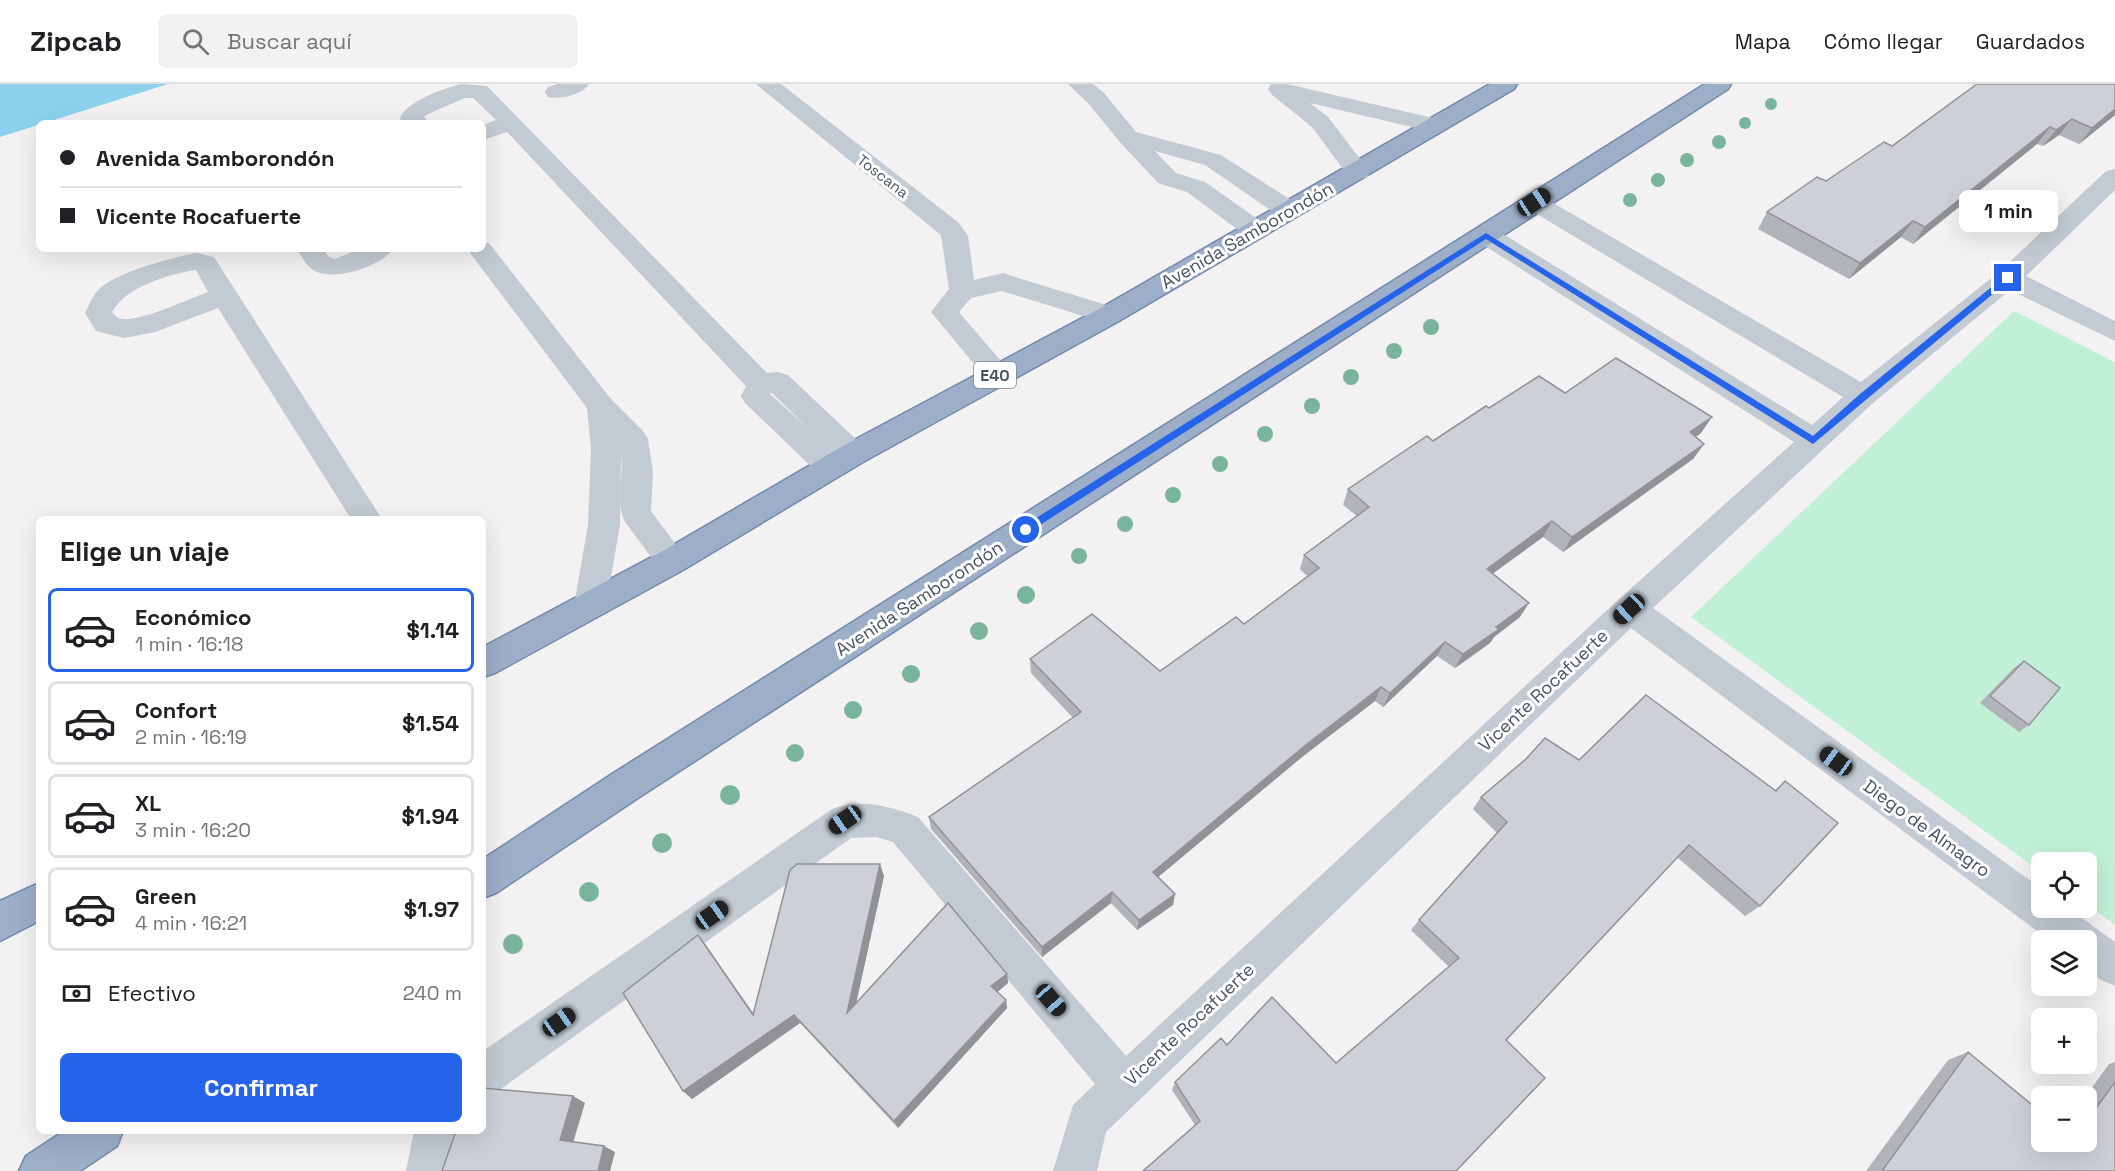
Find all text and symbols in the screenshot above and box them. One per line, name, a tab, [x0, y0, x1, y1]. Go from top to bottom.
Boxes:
search box	[158, 14, 578, 68]
text: Zipcab	[30, 23, 122, 59]
icon: search	[179, 25, 212, 58]
text: Buscar aquí	[227, 27, 352, 55]
text: Mapa	[1735, 28, 1791, 55]
text: Cómo llegar	[1824, 28, 1943, 55]
text: Guardados	[1976, 28, 2085, 55]
text: Avenida Samborondón	[96, 144, 335, 172]
street label: Toscana	[854, 150, 913, 202]
street label: Avenida Samborondón	[1157, 176, 1337, 294]
car	[1514, 185, 1554, 219]
callout: 1 min	[1958, 191, 2058, 233]
text: 1 min	[1984, 198, 2033, 224]
text: Vicente Rocafuerte	[96, 202, 301, 230]
route end	[1994, 264, 2021, 291]
road number: E40	[974, 362, 1016, 388]
route start	[1012, 516, 1039, 543]
text: Elige un viaje	[60, 534, 230, 569]
street label: Avenida Samborondón	[831, 535, 1007, 661]
car	[1610, 590, 1648, 628]
icon: car	[63, 603, 117, 657]
text: Económico	[135, 603, 252, 631]
text: $1.14	[406, 616, 459, 644]
street label: Vicente Rocafuerte	[1473, 624, 1613, 756]
text: 1 min · 16:18	[135, 631, 243, 657]
icon: car	[63, 696, 117, 750]
text: Confort	[135, 696, 217, 724]
text: $1.54	[402, 709, 459, 737]
text: 2 min · 16:19	[135, 724, 247, 750]
car	[1816, 743, 1856, 779]
street label: Diego de Almagro	[1859, 774, 1995, 882]
icon: car	[63, 789, 117, 843]
text: XL	[135, 789, 161, 817]
text: $1.94	[402, 802, 459, 830]
car	[825, 802, 865, 838]
text: 3 min · 16:20	[135, 817, 251, 843]
map controls	[2031, 852, 2097, 1152]
button: locate	[2031, 852, 2097, 918]
icon: car	[63, 882, 117, 936]
text: Green	[135, 882, 197, 910]
text: $1.97	[404, 895, 459, 923]
car	[692, 897, 732, 933]
text: 4 min · 16:21	[135, 910, 247, 936]
button: layers	[2031, 930, 2097, 996]
street label: Vicente Rocafuerte	[1119, 958, 1259, 1090]
icon: cash	[60, 977, 93, 1010]
text: Efectivo	[108, 979, 196, 1007]
text: 240 m	[403, 980, 462, 1006]
car	[1032, 981, 1070, 1019]
car	[539, 1004, 579, 1040]
button: +	[2031, 1008, 2097, 1074]
button: Confirmar	[60, 1053, 462, 1122]
button: −	[2031, 1086, 2097, 1152]

